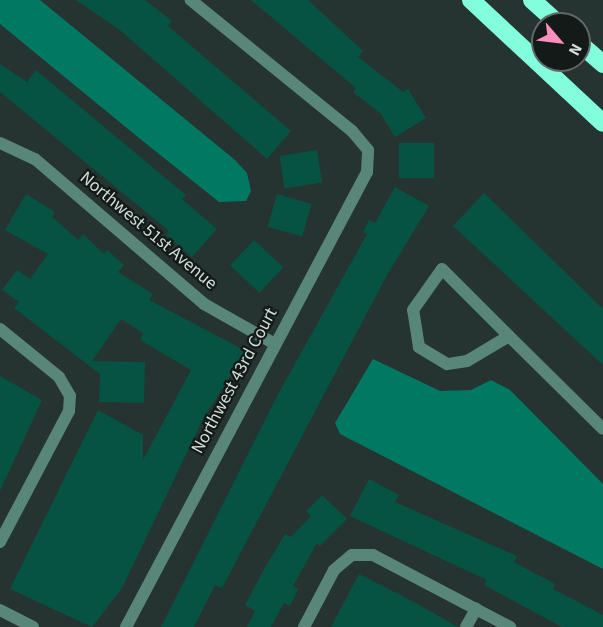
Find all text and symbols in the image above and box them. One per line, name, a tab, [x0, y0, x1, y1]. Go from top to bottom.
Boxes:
north arrow	[531, 12, 591, 72]
text: N	[563, 40, 587, 59]
street label: Northwest 51st Avenue	[75, 167, 221, 295]
street label: Northwest 43rd Court	[187, 304, 283, 458]

